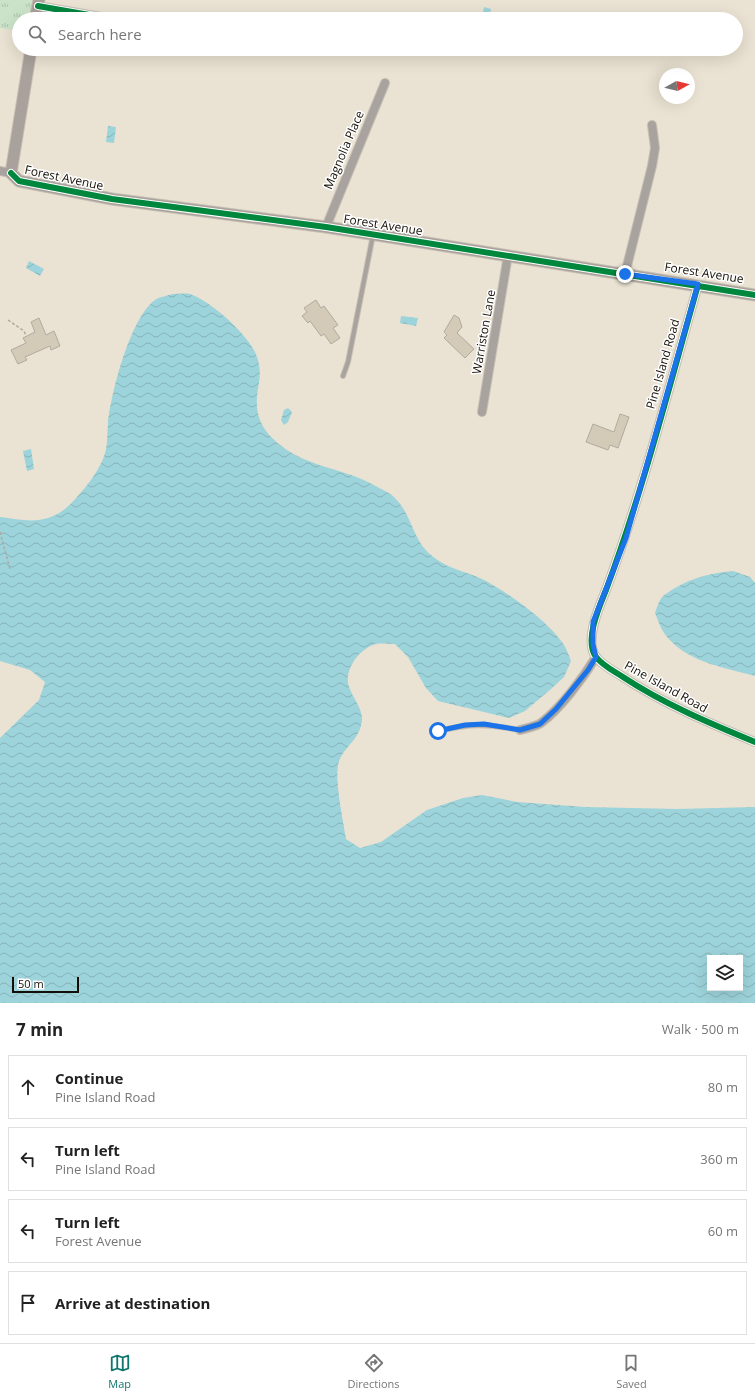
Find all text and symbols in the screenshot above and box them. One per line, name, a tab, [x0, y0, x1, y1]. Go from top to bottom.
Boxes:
search box	[12, 12, 743, 56]
icon: search	[26, 23, 48, 45]
text: Search here	[58, 24, 142, 44]
north arrow	[659, 68, 695, 104]
street label: Magnolia Place	[319, 108, 368, 192]
street label: Forest Avenue	[23, 161, 105, 194]
street label: Forest Avenue	[342, 210, 424, 239]
street label: Forest Avenue	[663, 258, 745, 287]
route end	[616, 265, 634, 283]
street label: Warriston Lane	[468, 288, 499, 375]
street label: Pine Island Road	[642, 317, 683, 411]
street label: Pine Island Road	[622, 657, 711, 716]
route start	[429, 722, 447, 740]
map controls	[707, 955, 743, 991]
button: layers	[707, 955, 743, 991]
scale bar	[12, 975, 79, 994]
text: 50 m	[18, 976, 44, 991]
text: 7 min	[16, 1018, 63, 1041]
text: Walk · 500 m	[662, 1020, 739, 1038]
text: Continue	[55, 1068, 123, 1088]
icon: ahead	[17, 1076, 39, 1098]
text: 80 m	[708, 1078, 738, 1096]
text: Pine Island Road	[55, 1088, 155, 1106]
text: Turn left	[55, 1140, 120, 1160]
icon: left	[17, 1148, 39, 1170]
text: 360 m	[700, 1150, 738, 1168]
text: Pine Island Road	[55, 1160, 155, 1178]
text: Turn left	[55, 1212, 120, 1232]
icon: left	[17, 1220, 39, 1242]
text: 60 m	[708, 1222, 738, 1240]
text: Forest Avenue	[55, 1232, 142, 1250]
icon: arrive	[17, 1292, 39, 1314]
text: Arrive at destination	[55, 1293, 210, 1313]
tab: Map	[108, 1352, 131, 1391]
tab: Directions	[348, 1352, 400, 1391]
tab: Saved	[616, 1352, 647, 1391]

